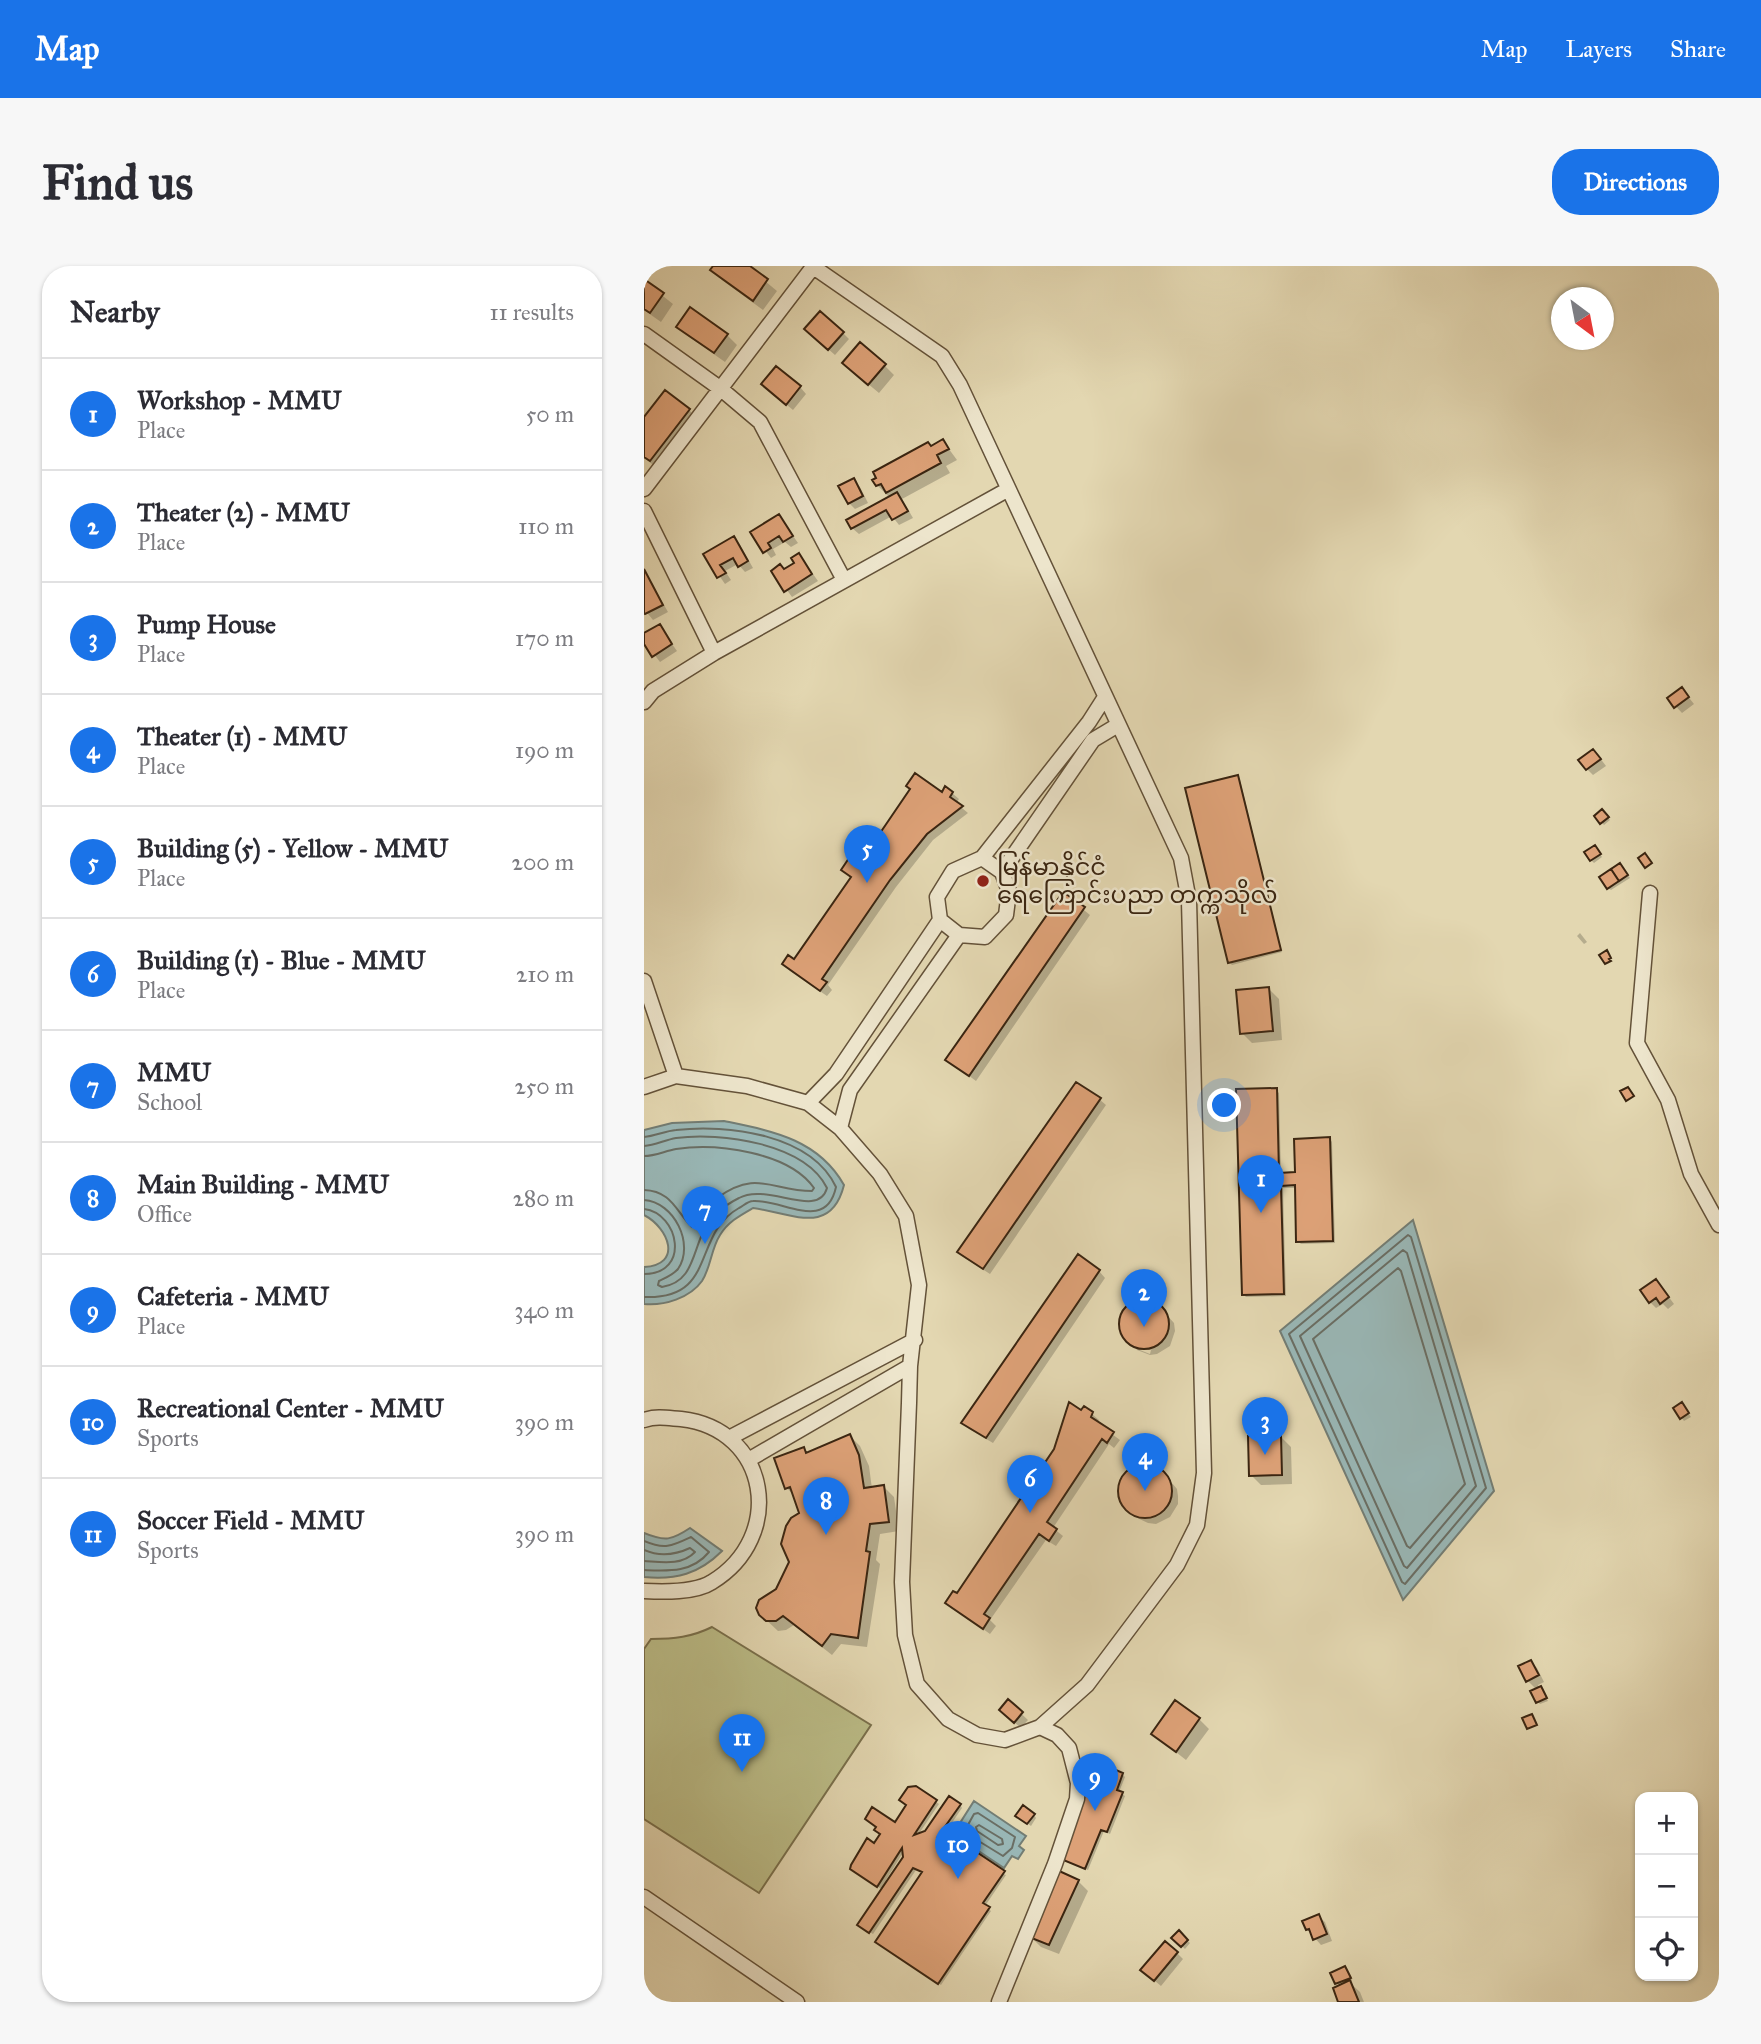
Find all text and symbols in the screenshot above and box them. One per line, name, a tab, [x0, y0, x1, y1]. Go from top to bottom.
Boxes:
text: Map	[35, 29, 99, 69]
text: Map	[1481, 34, 1528, 64]
text: Layers	[1566, 34, 1632, 64]
text: Share	[1670, 34, 1726, 64]
button: Directions	[1552, 149, 1719, 215]
text: Find us	[42, 153, 193, 212]
north arrow	[1551, 287, 1614, 350]
text: Nearby	[70, 294, 160, 330]
text: 11 results	[490, 298, 574, 326]
text: Workshop - MMU	[137, 384, 342, 416]
text: 1	[88, 400, 98, 428]
text: 50 m	[526, 400, 574, 428]
text: Place	[137, 416, 185, 444]
text: Theater (2) - MMU	[137, 496, 350, 528]
text: 2	[87, 512, 99, 540]
text: 110 m	[518, 512, 574, 540]
text: Place	[137, 528, 185, 556]
text: Pump House	[137, 608, 276, 640]
text: 3	[88, 624, 98, 652]
text: 170 m	[515, 624, 574, 652]
text: Place	[137, 640, 185, 668]
text: Theater (1) - MMU	[137, 720, 347, 752]
text: 4	[87, 736, 99, 764]
text: 190 m	[515, 736, 574, 764]
text: Place	[137, 752, 185, 780]
pin: 5	[844, 825, 890, 883]
text: Building (5) - Yellow - MMU	[137, 832, 448, 864]
text: 5	[88, 848, 98, 876]
text: 200 m	[512, 848, 574, 876]
place label: မြန်မာနိုင်ငံ ရေကြောင်းပညာ တက္ကသိုလ်	[997, 851, 1277, 914]
text: Place	[137, 864, 185, 892]
marker: မြန်မာနိုင်ငံ ရေကြောင်းပညာ တက္ကသိုလ်	[975, 873, 991, 889]
text: Building (1) - Blue - MMU	[137, 944, 426, 976]
text: 6	[87, 960, 99, 988]
text: 210 m	[516, 960, 574, 988]
text: Place	[137, 976, 185, 1004]
text: MMU	[137, 1056, 211, 1088]
text: 7	[87, 1072, 99, 1100]
text: 250 m	[514, 1072, 574, 1100]
text: School	[137, 1088, 202, 1116]
your location	[1207, 1088, 1241, 1122]
pin: 1	[1238, 1155, 1284, 1213]
text: Main Building - MMU	[137, 1168, 389, 1200]
text: 8	[87, 1184, 99, 1212]
text: 280 m	[513, 1184, 574, 1212]
pin: 7	[682, 1186, 728, 1244]
text: Office	[137, 1200, 192, 1228]
pin: 2	[1121, 1269, 1167, 1327]
text: Cafeteria - MMU	[137, 1280, 329, 1312]
text: 9	[87, 1296, 99, 1324]
text: 340 m	[514, 1296, 574, 1324]
text: Place	[137, 1312, 185, 1340]
text: Recreational Center - MMU	[137, 1392, 444, 1424]
pin: 3	[1242, 1397, 1288, 1455]
text: 10	[82, 1408, 104, 1436]
text: 390 m	[515, 1408, 574, 1436]
text: Sports	[137, 1424, 199, 1452]
pin: 4	[1122, 1433, 1168, 1491]
pin: 6	[1007, 1455, 1053, 1513]
pin: 8	[803, 1477, 849, 1535]
text: Soccer Field - MMU	[137, 1504, 364, 1536]
text: 11	[84, 1520, 102, 1548]
text: 390 m	[515, 1520, 574, 1548]
text: Sports	[137, 1536, 199, 1564]
pin: 11	[719, 1714, 765, 1772]
pin: 9	[1072, 1753, 1118, 1811]
map controls	[1635, 1792, 1698, 1981]
button: +	[1635, 1792, 1698, 1855]
pin: 10	[935, 1821, 981, 1879]
button: −	[1635, 1855, 1698, 1918]
button: locate	[1635, 1918, 1698, 1981]

